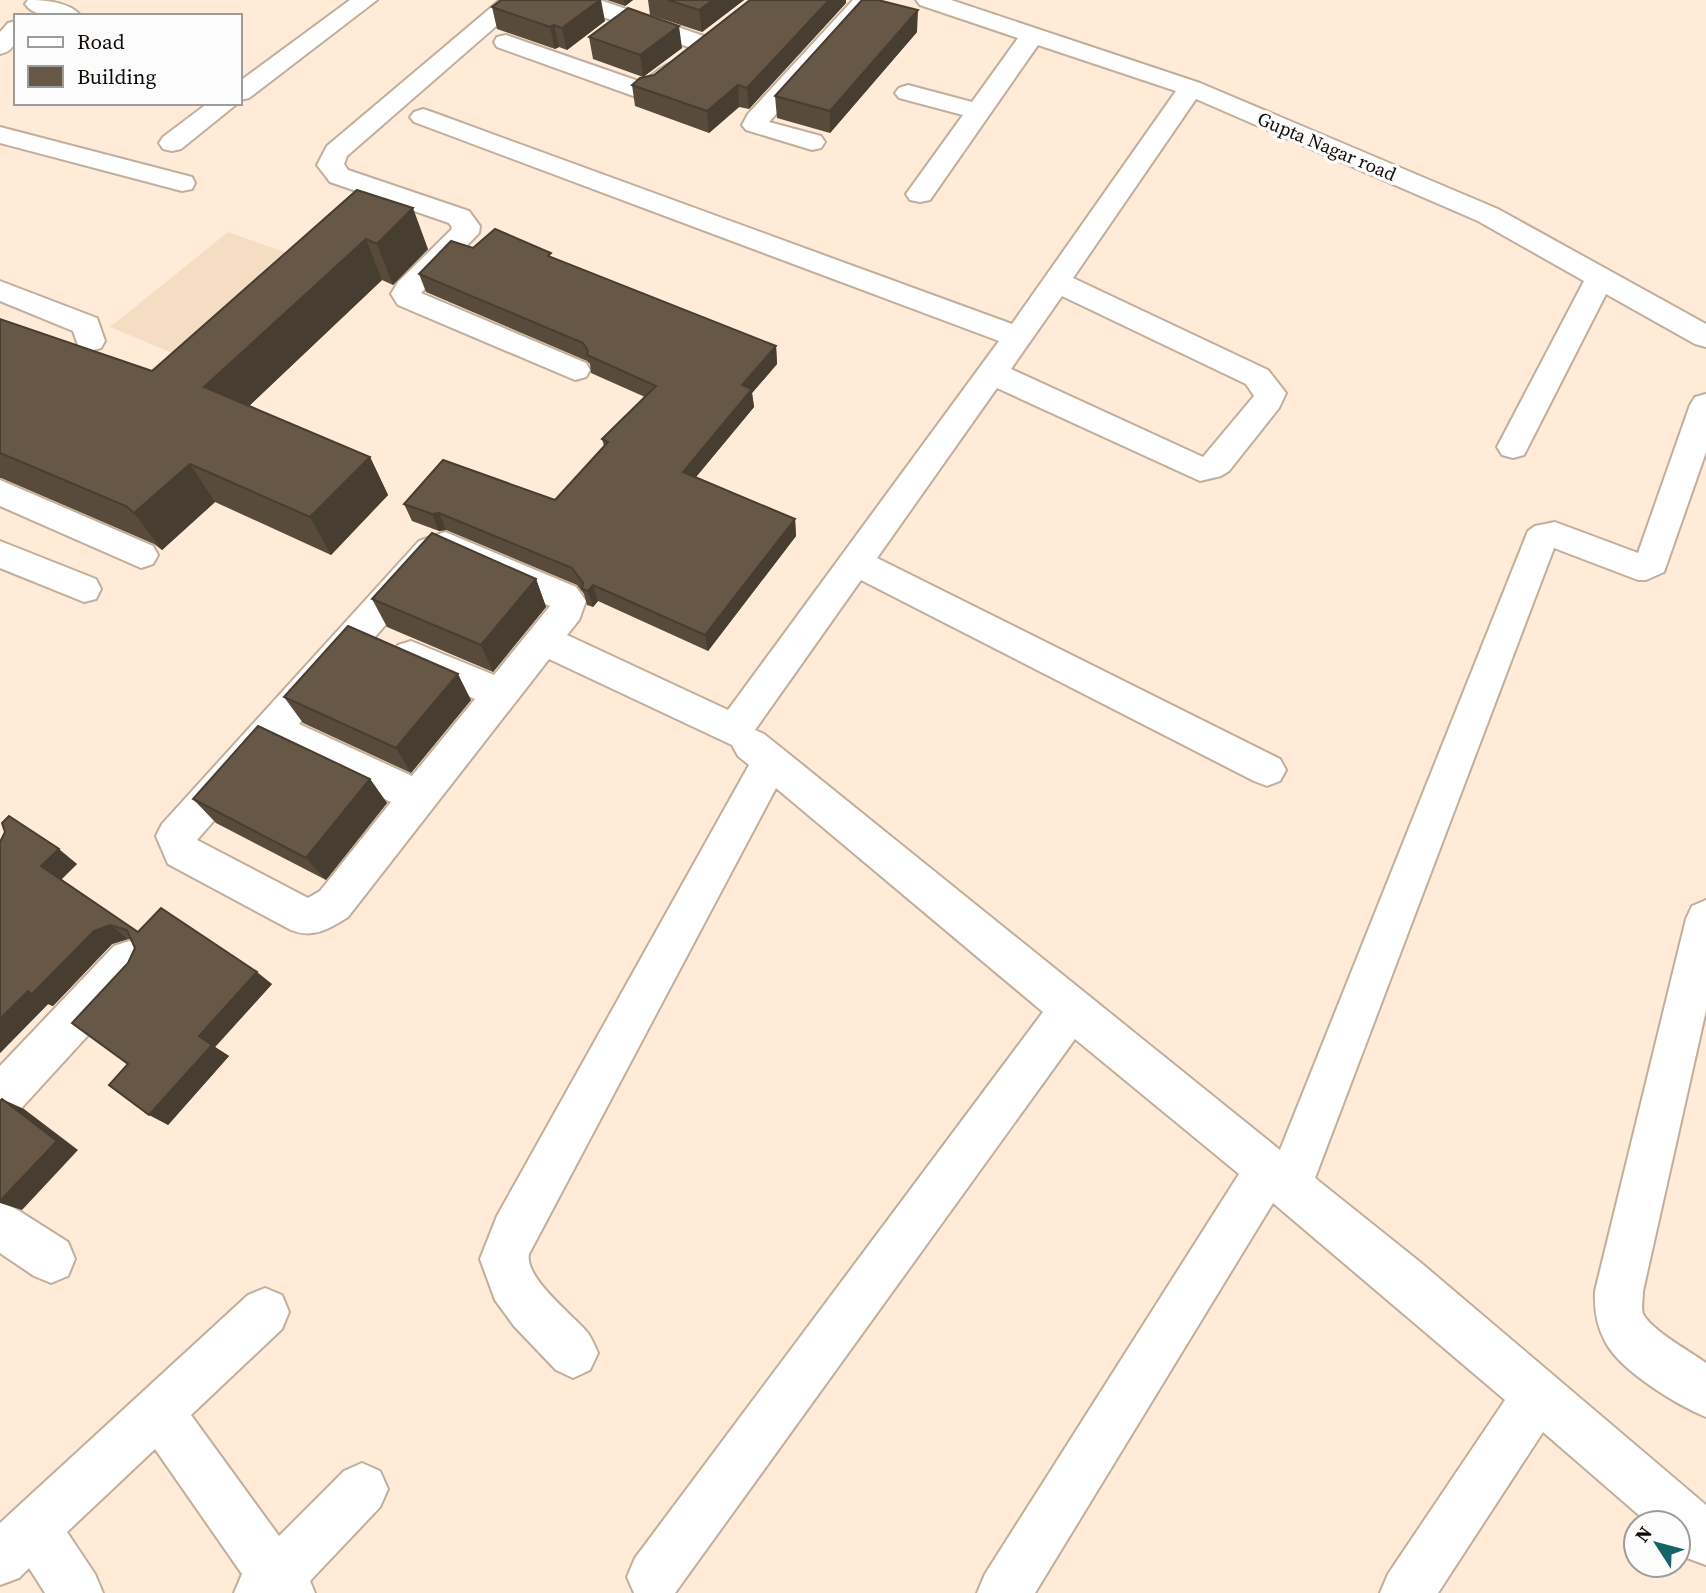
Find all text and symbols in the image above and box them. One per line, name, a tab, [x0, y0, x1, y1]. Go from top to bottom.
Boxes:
legend	[14, 14, 242, 105]
text: Road	[77, 27, 125, 56]
text: Building	[77, 62, 156, 91]
street label: Gupta Nagar road	[1254, 105, 1401, 187]
north arrow	[1622, 1509, 1692, 1579]
text: N	[1629, 1521, 1658, 1547]

